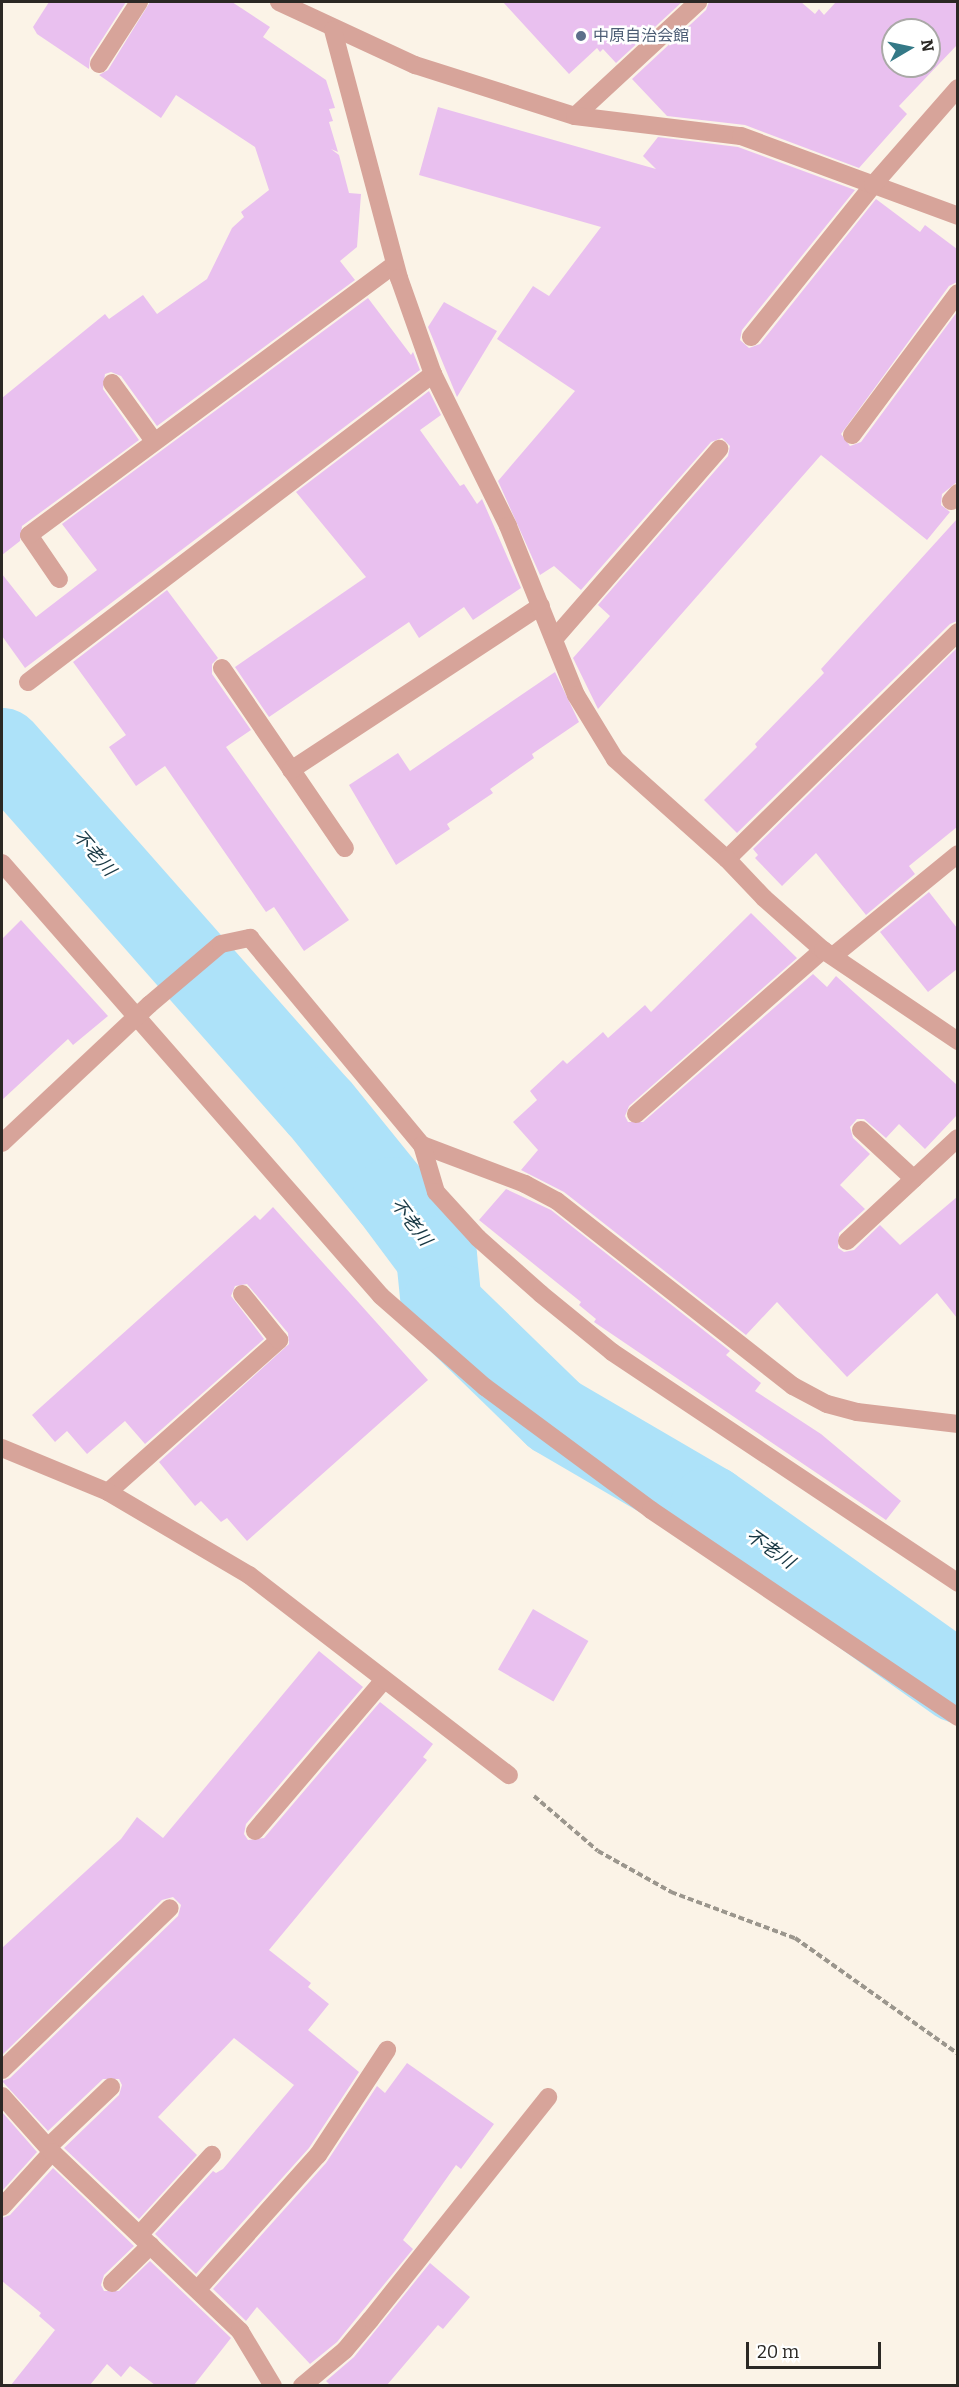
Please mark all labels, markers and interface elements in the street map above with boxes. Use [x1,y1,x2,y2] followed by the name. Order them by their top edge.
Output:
[881,18,941,78] north arrow
[593,26,689,46] place label: 中原自治会館
[574,29,588,43] marker: 中原自治会館
[917,38,938,53] text: N
[68,826,120,880] water label: 不老川
[386,1194,436,1250] water label: 不老川
[742,1525,798,1573] water label: 不老川
[749,2330,884,2368] scale bar
[757,2341,799,2363] text: 20 m

